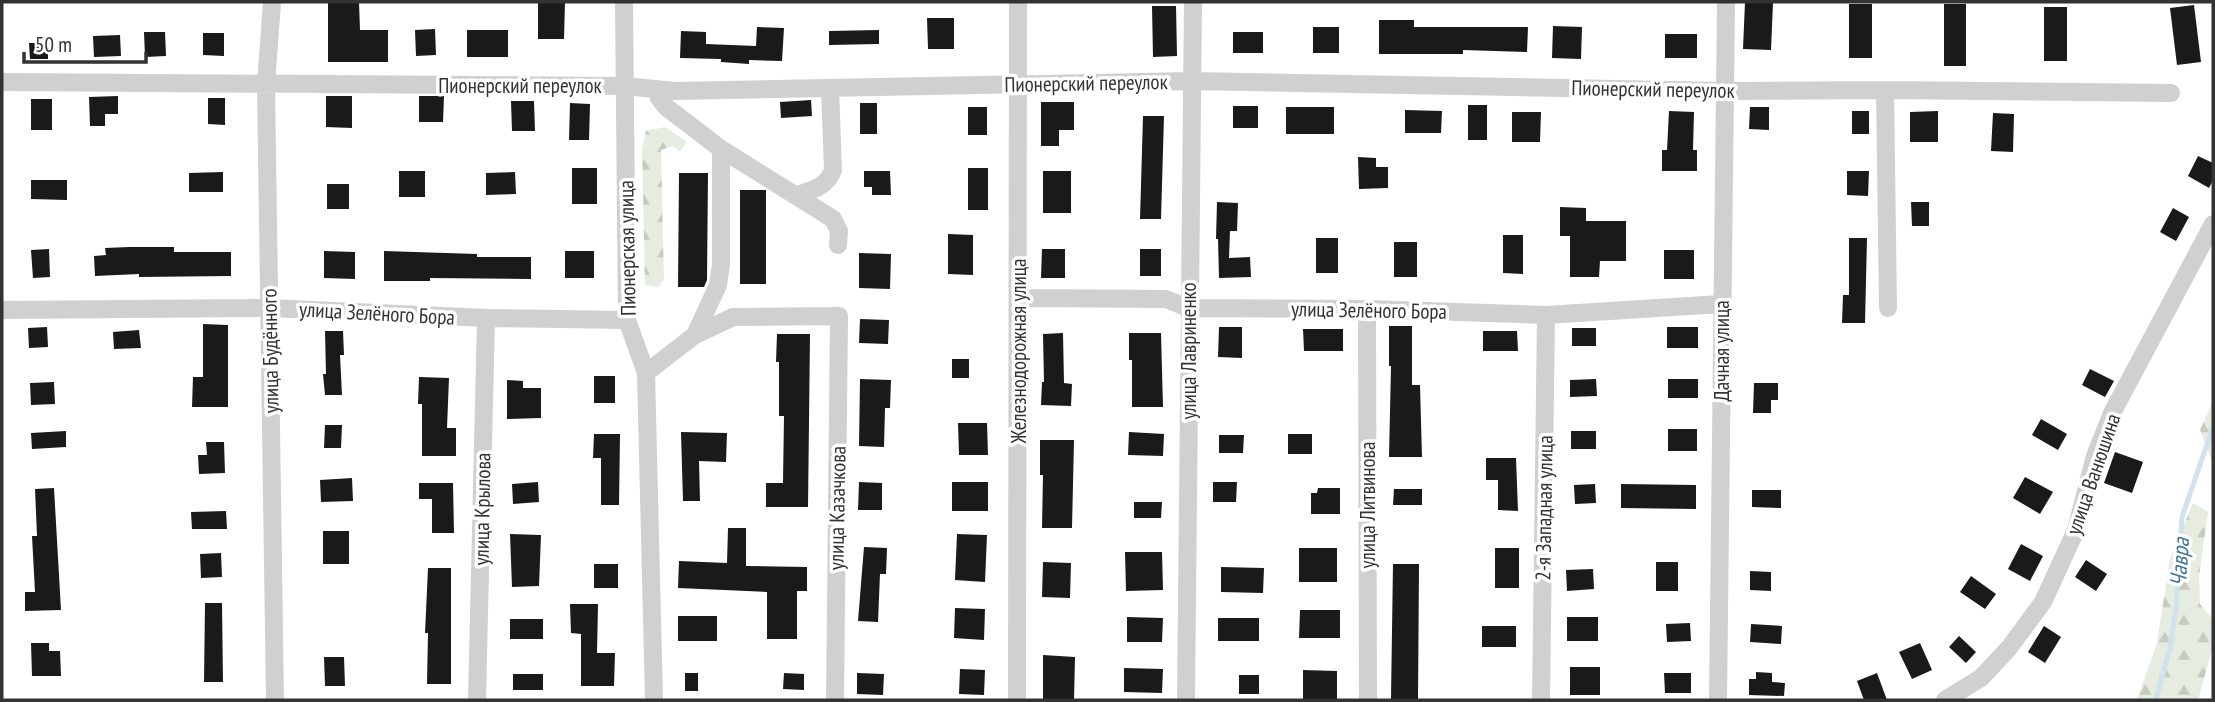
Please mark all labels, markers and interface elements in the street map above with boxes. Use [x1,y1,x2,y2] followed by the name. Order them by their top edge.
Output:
[24,21,147,65] scale bar
[35,31,72,58] text: 50 m
[1004,68,1168,98] street label: Пионерский переулок
[438,72,602,99] street label: Пионерский переулок
[1571,74,1735,104] street label: Пионерский переулок
[612,180,642,316] street label: Пионерская улица
[1005,258,1032,445] street label: Железнодорожная улица
[1175,282,1202,420] street label: улица Лавриненко
[255,288,285,414] street label: улица Будённого
[298,295,456,331] street label: улица Зелёного Бора
[1291,295,1447,325] street label: улица Зелёного Бора
[1708,300,1735,402] street label: Дачная улица
[2060,410,2126,538] street label: улица Ванюшина
[1529,435,1559,581] street label: 2-я Западная улица
[1354,442,1381,568] street label: улица Литвинова
[822,446,852,570] street label: улица Казачкова
[468,452,496,566] street label: улица Крылова
[2163,535,2195,587] water label: Чавра

